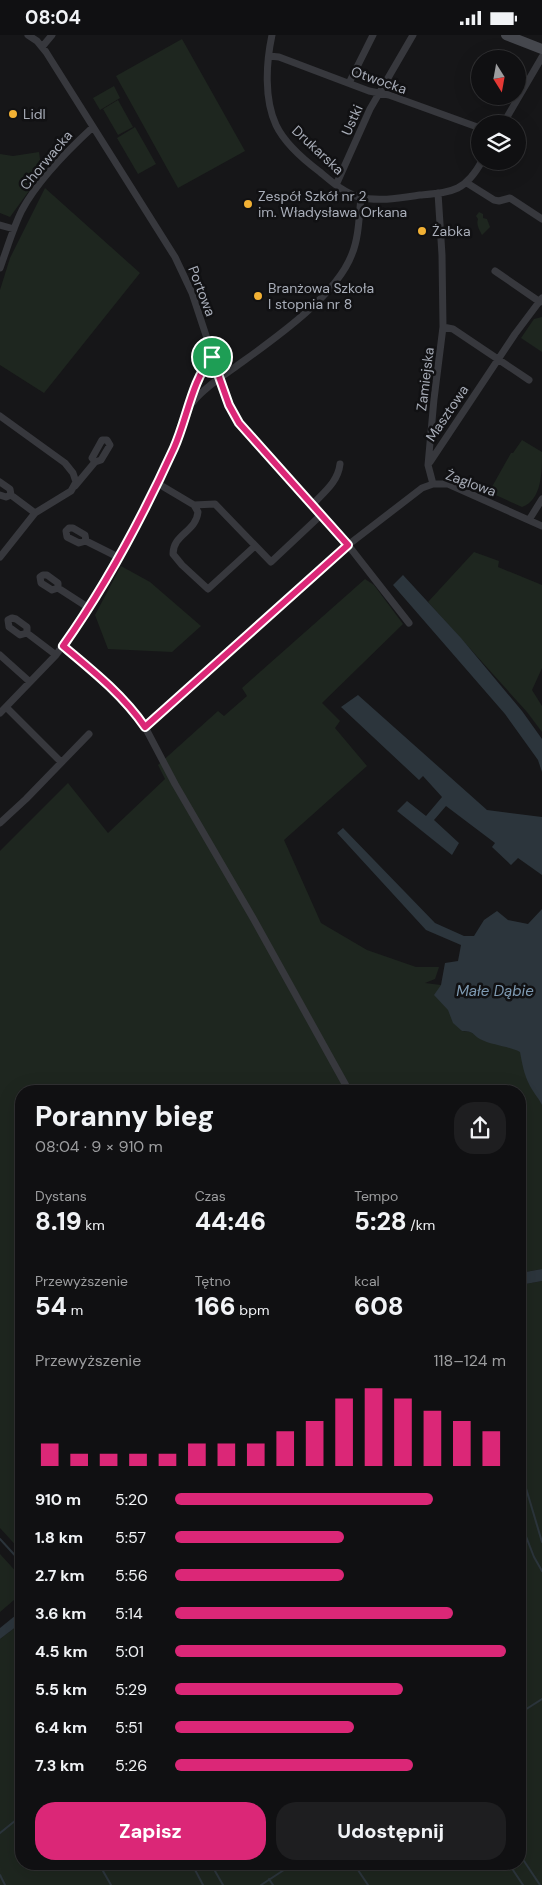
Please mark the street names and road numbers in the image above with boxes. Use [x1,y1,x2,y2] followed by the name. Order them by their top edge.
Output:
[349,62,409,98] street label: Otwocka
[337,102,367,138] street label: Ustki
[288,121,348,179] street label: Drukarska
[16,127,76,193] street label: Chorwacka
[184,263,220,319] street label: Portowa
[412,346,438,412] street label: Zamiejska
[422,381,472,445] street label: Masztowa
[443,466,499,500] street label: Żaglowa

